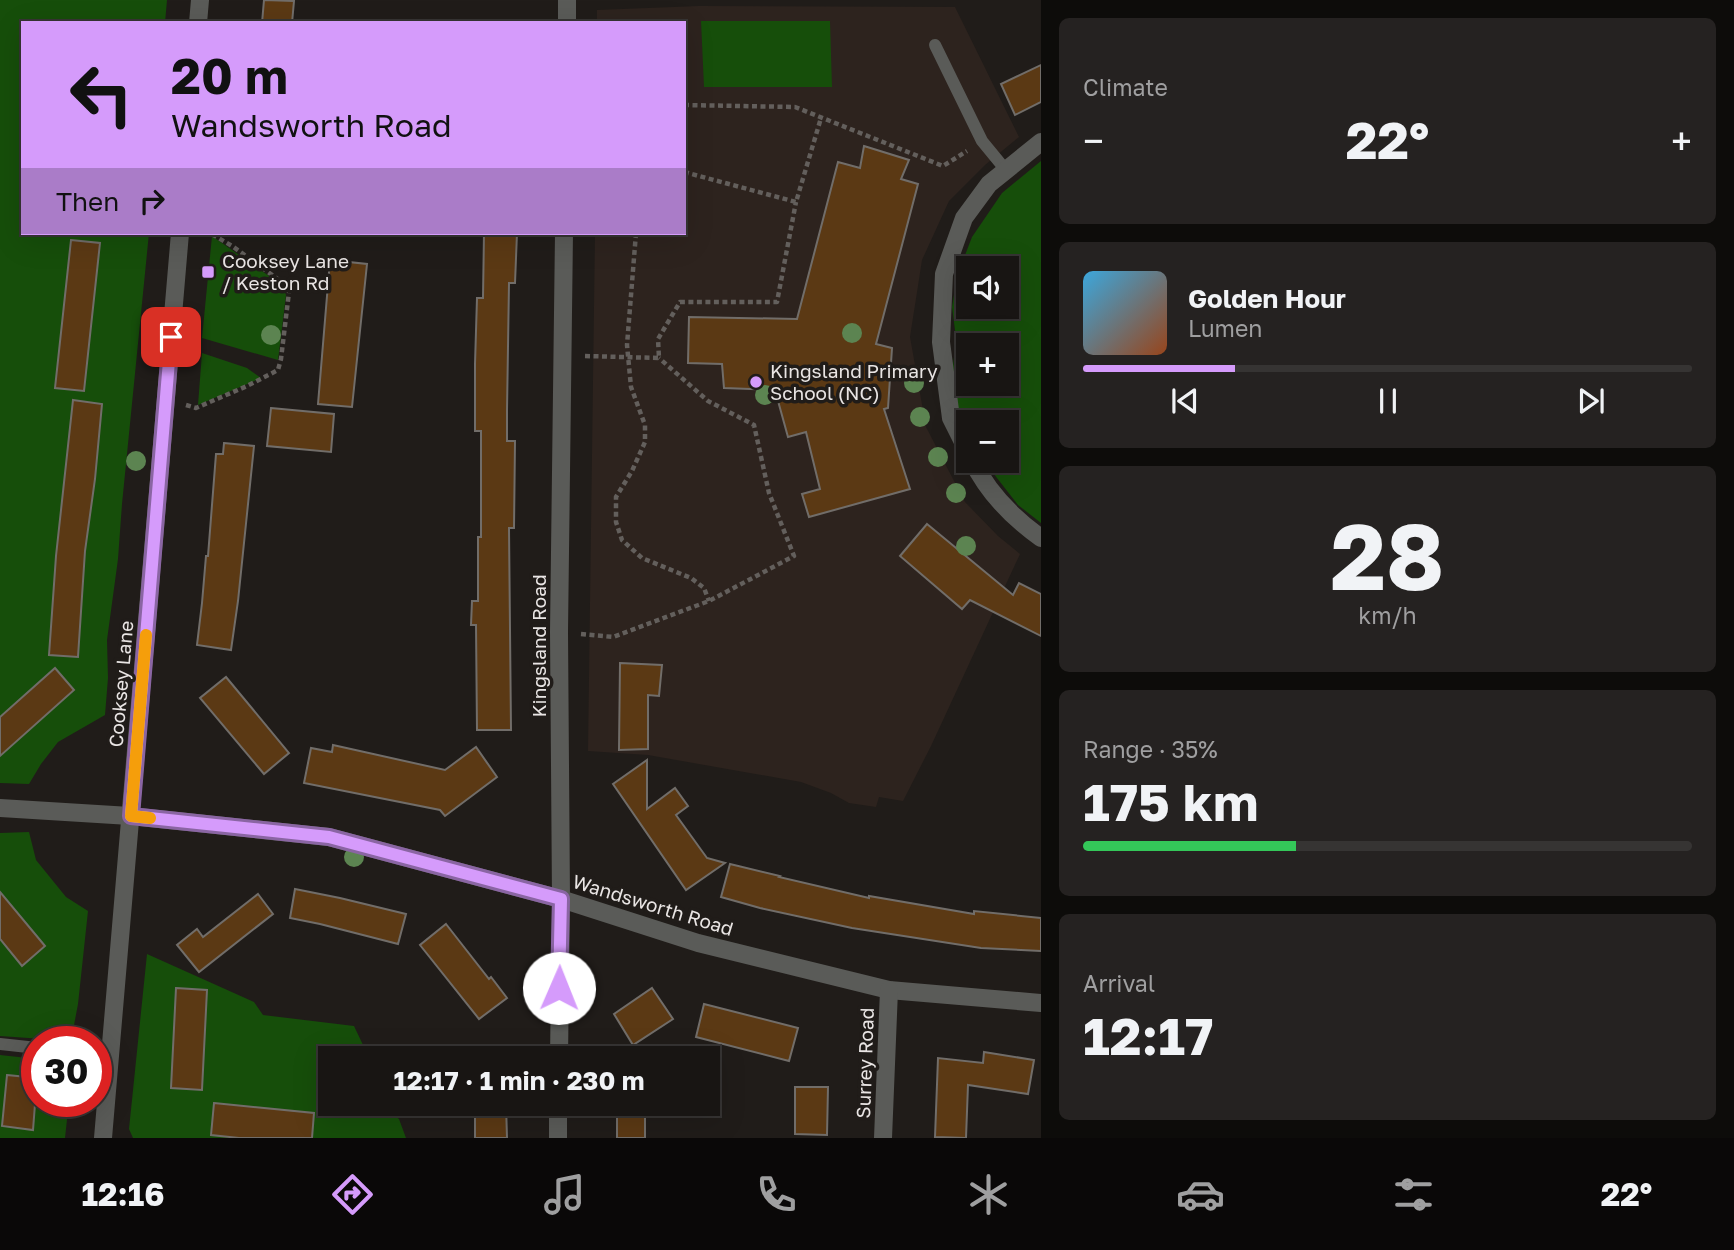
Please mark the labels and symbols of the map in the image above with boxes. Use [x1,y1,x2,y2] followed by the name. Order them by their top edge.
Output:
[222,249,349,294] place label: Cooksey Lane / Keston Rd
[200,264,216,280] marker: Cooksey Lane / Keston Rd
[141,307,201,367] pin
[770,359,938,404] place label: Kingsland Primary School (NC)
[748,374,764,390] marker: Kingsland Primary School (NC)
[527,574,550,718] street label: Kingsland Road
[104,620,137,748] street label: Cooksey Lane
[570,869,736,940] street label: Wandsworth Road
[522,951,596,1025] position arrow
[851,1007,878,1119] street label: Surrey Road
[21,1026,112,1117] speed limit sign: 30

